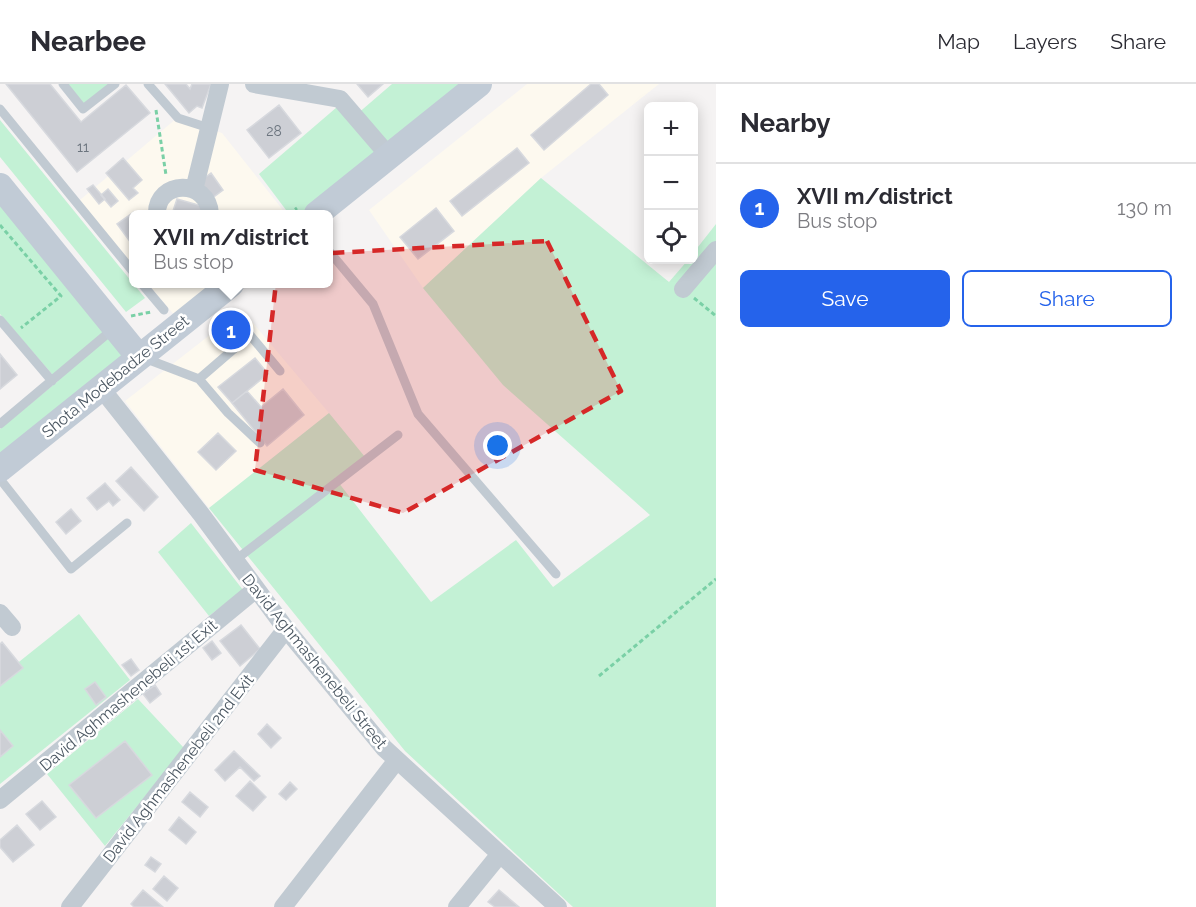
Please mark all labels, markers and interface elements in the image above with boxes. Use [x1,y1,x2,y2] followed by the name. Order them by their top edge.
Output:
[30,25,146,58] text: Nearbee
[937,29,980,54] text: Map
[1013,29,1077,54] text: Layers
[1110,29,1166,54] text: Share
[644,102,698,264] map controls
[644,102,698,156] button: +
[740,108,830,138] text: Nearby
[266,123,282,139] house number: 28
[77,139,89,155] house number: 11
[644,156,698,210] button: −
[797,183,953,209] text: XVII m/district
[755,196,764,220] text: 1
[1117,196,1172,220] text: 130 m
[797,209,877,233] text: Bus stop
[129,210,333,288] popup
[644,210,698,264] button: locate
[153,224,309,250] text: XVII m/district
[153,250,234,274] text: Bus stop
[740,270,950,327] button: Save
[962,270,1172,327] button: Share
[212,308,250,352] pin: 1
[38,311,193,441] street label: Shota Modebadze Street
[483,431,512,460] your location
[238,570,391,753] street label: David Aghmashenebeli Street
[36,615,221,775] street label: David Aghmashenebeli 1st Exit
[99,670,258,866] street label: David Aghmashenebeli 2nd Exit

